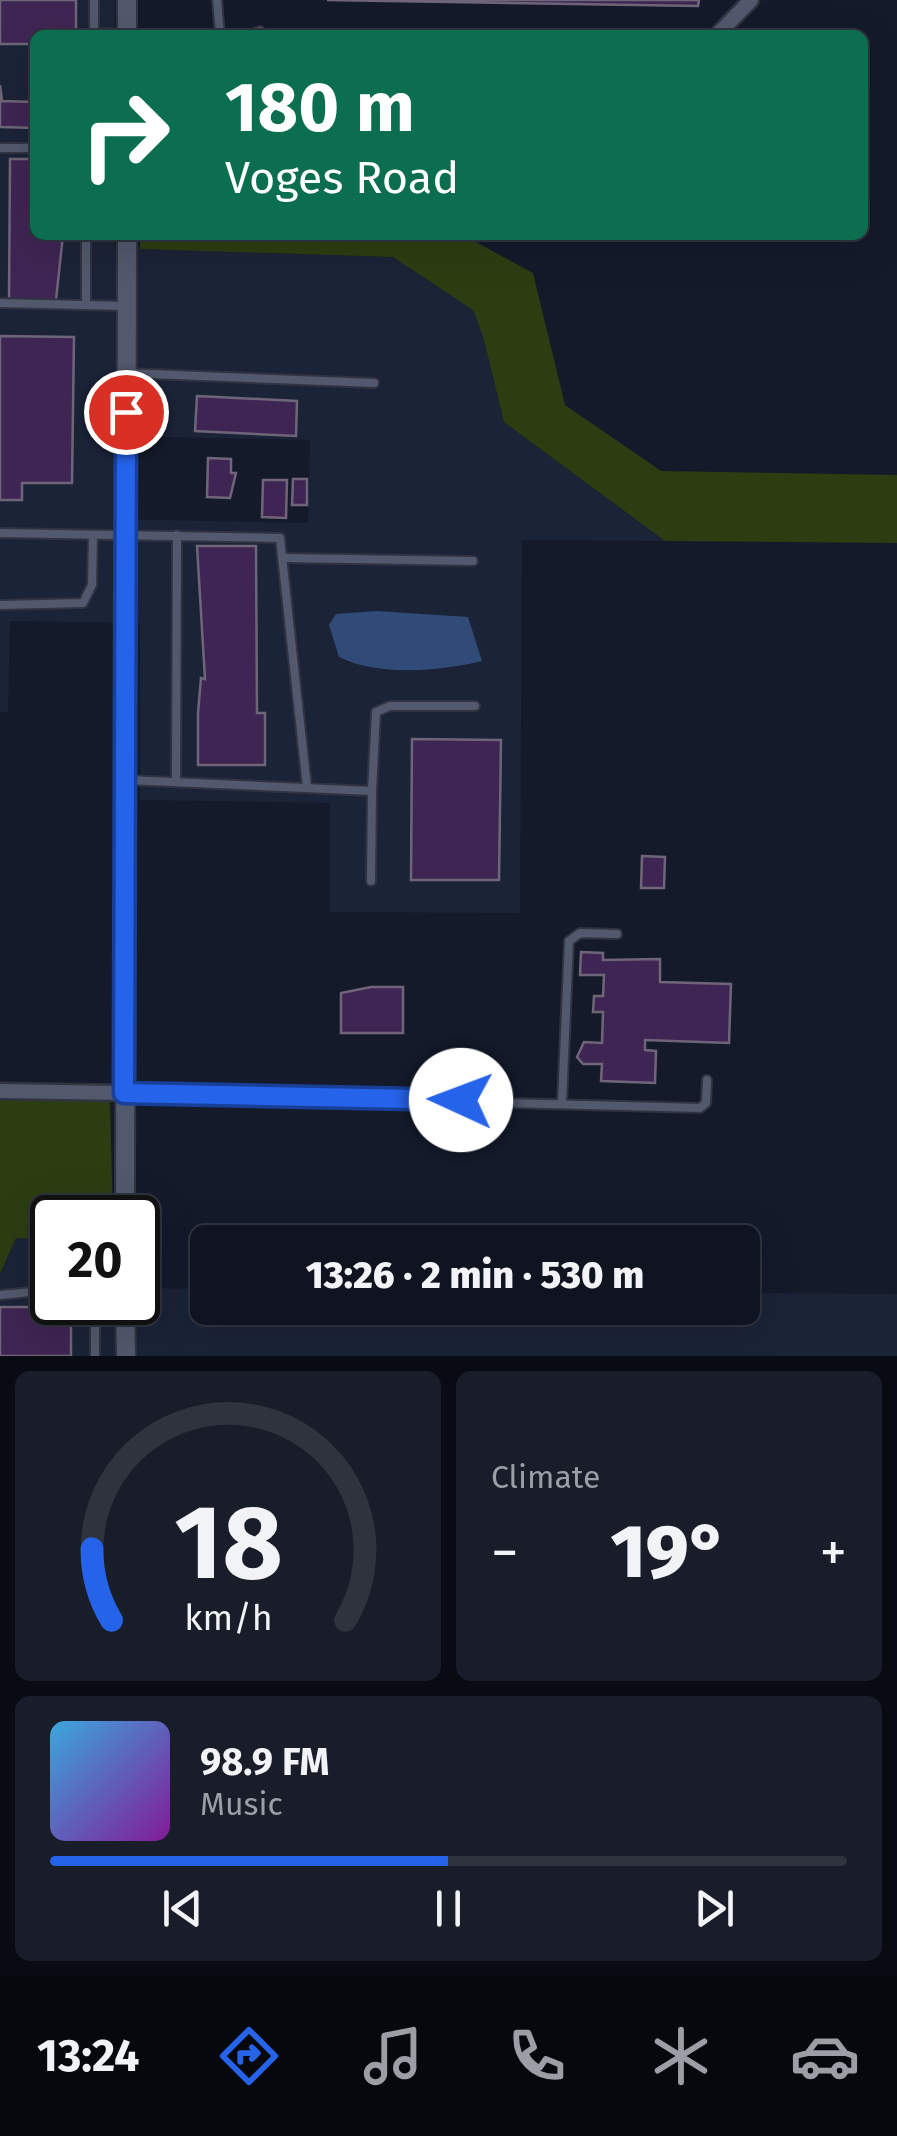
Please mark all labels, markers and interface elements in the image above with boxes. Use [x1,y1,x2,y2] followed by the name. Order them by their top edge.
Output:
[225,66,415,150] text: 180 m
[60,70,190,200] icon: right
[225,151,459,205] text: Voges Road
[84,370,169,455] pin
[99,385,154,440] icon: arrive
[409,1048,513,1152] position arrow
[30,1195,160,1325] speed limit sign: 20
[306,1252,644,1298] text: 13:26 · 2 min · 530 m
[491,1458,600,1496] text: Climate
[174,1481,282,1606] text: 18
[610,1507,728,1597] text: 19°
[491,1520,519,1586] text: −
[820,1520,847,1586] text: +
[184,1597,272,1639] text: km/h
[200,1739,329,1785] text: 98.9 FM
[200,1785,283,1823] text: Music
[155,1881,210,1936] icon: previous
[421,1881,476,1936] icon: pause
[687,1881,742,1936] icon: next
[214,2021,284,2091] icon: directions
[358,2021,428,2091] icon: music
[502,2021,572,2091] icon: phone
[646,2021,716,2091] icon: climate
[790,2021,860,2091] icon: car
[37,2029,140,2083] text: 13:24

